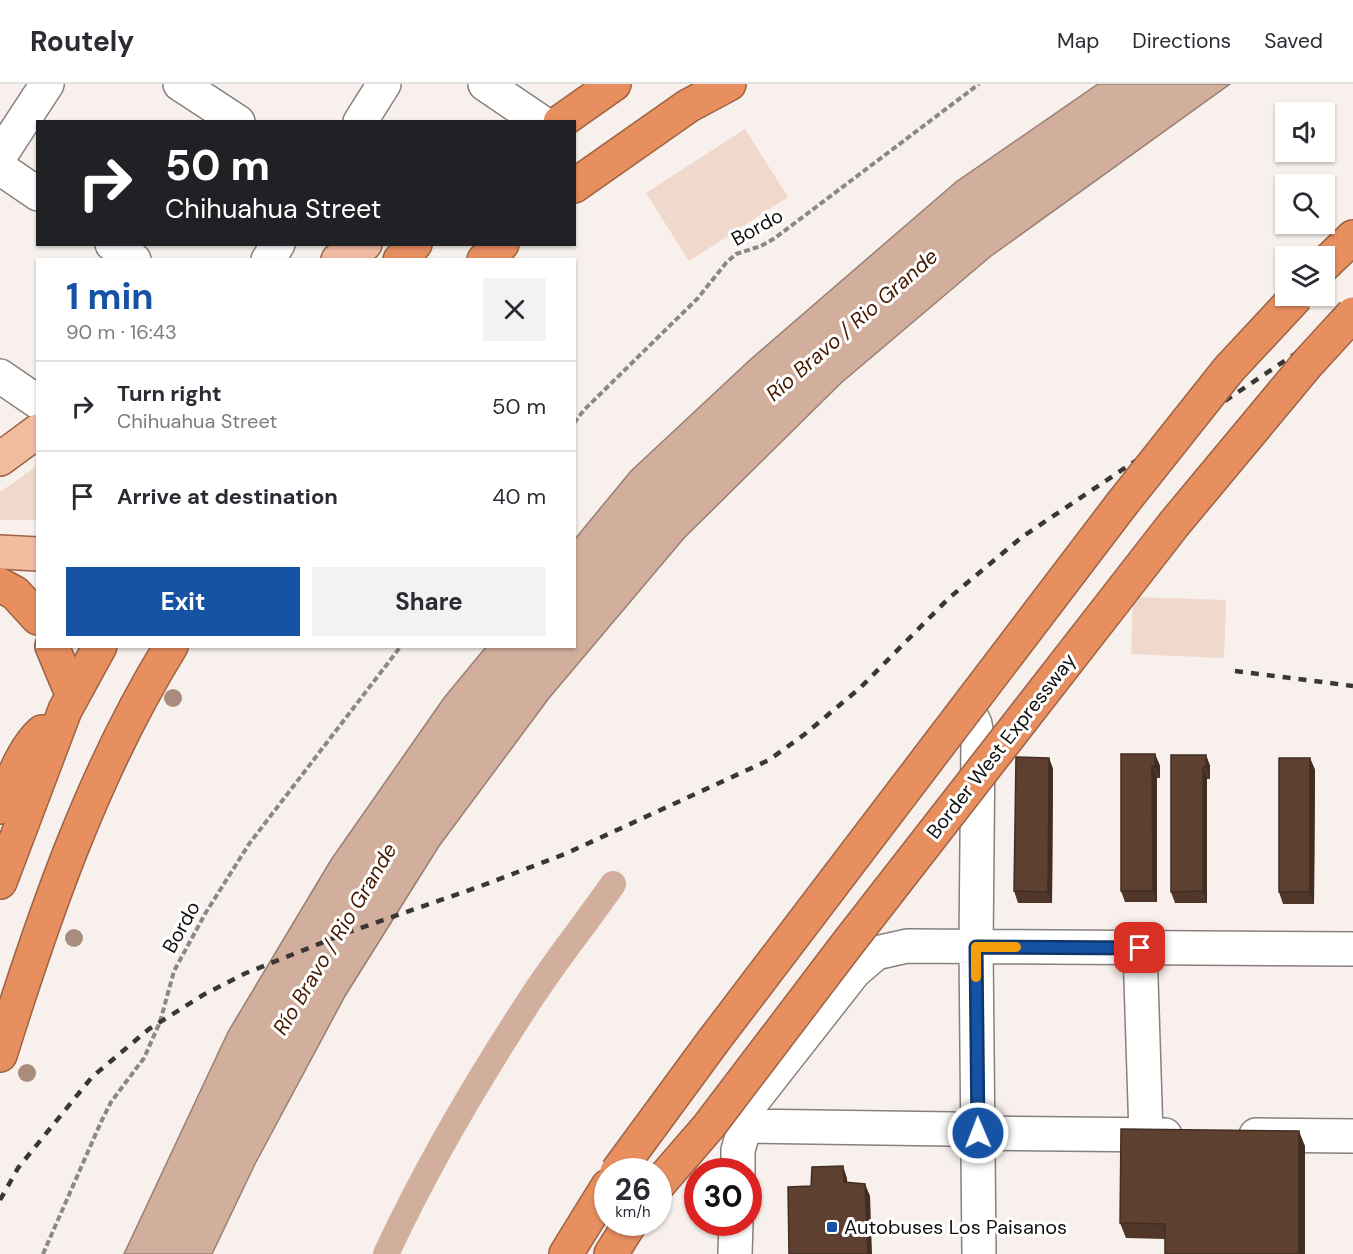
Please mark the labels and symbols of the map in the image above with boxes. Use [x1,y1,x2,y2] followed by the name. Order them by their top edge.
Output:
[726,202,788,252] street label: Bordo
[760,242,944,407] water label: Río Bravo / Rio Grande
[920,648,1082,844] street label: Border West Expressway
[267,838,403,1040] water label: Río Bravo / Rio Grande
[156,896,206,958] street label: Bordo
[1114,922,1165,973] pin
[946,1101,1010,1165] position arrow
[684,1158,762,1236] speed limit sign: 30
[844,1214,1067,1240] place label: Autobuses Los Paisanos
[825,1220,839,1234] marker: Autobuses Los Paisanos

